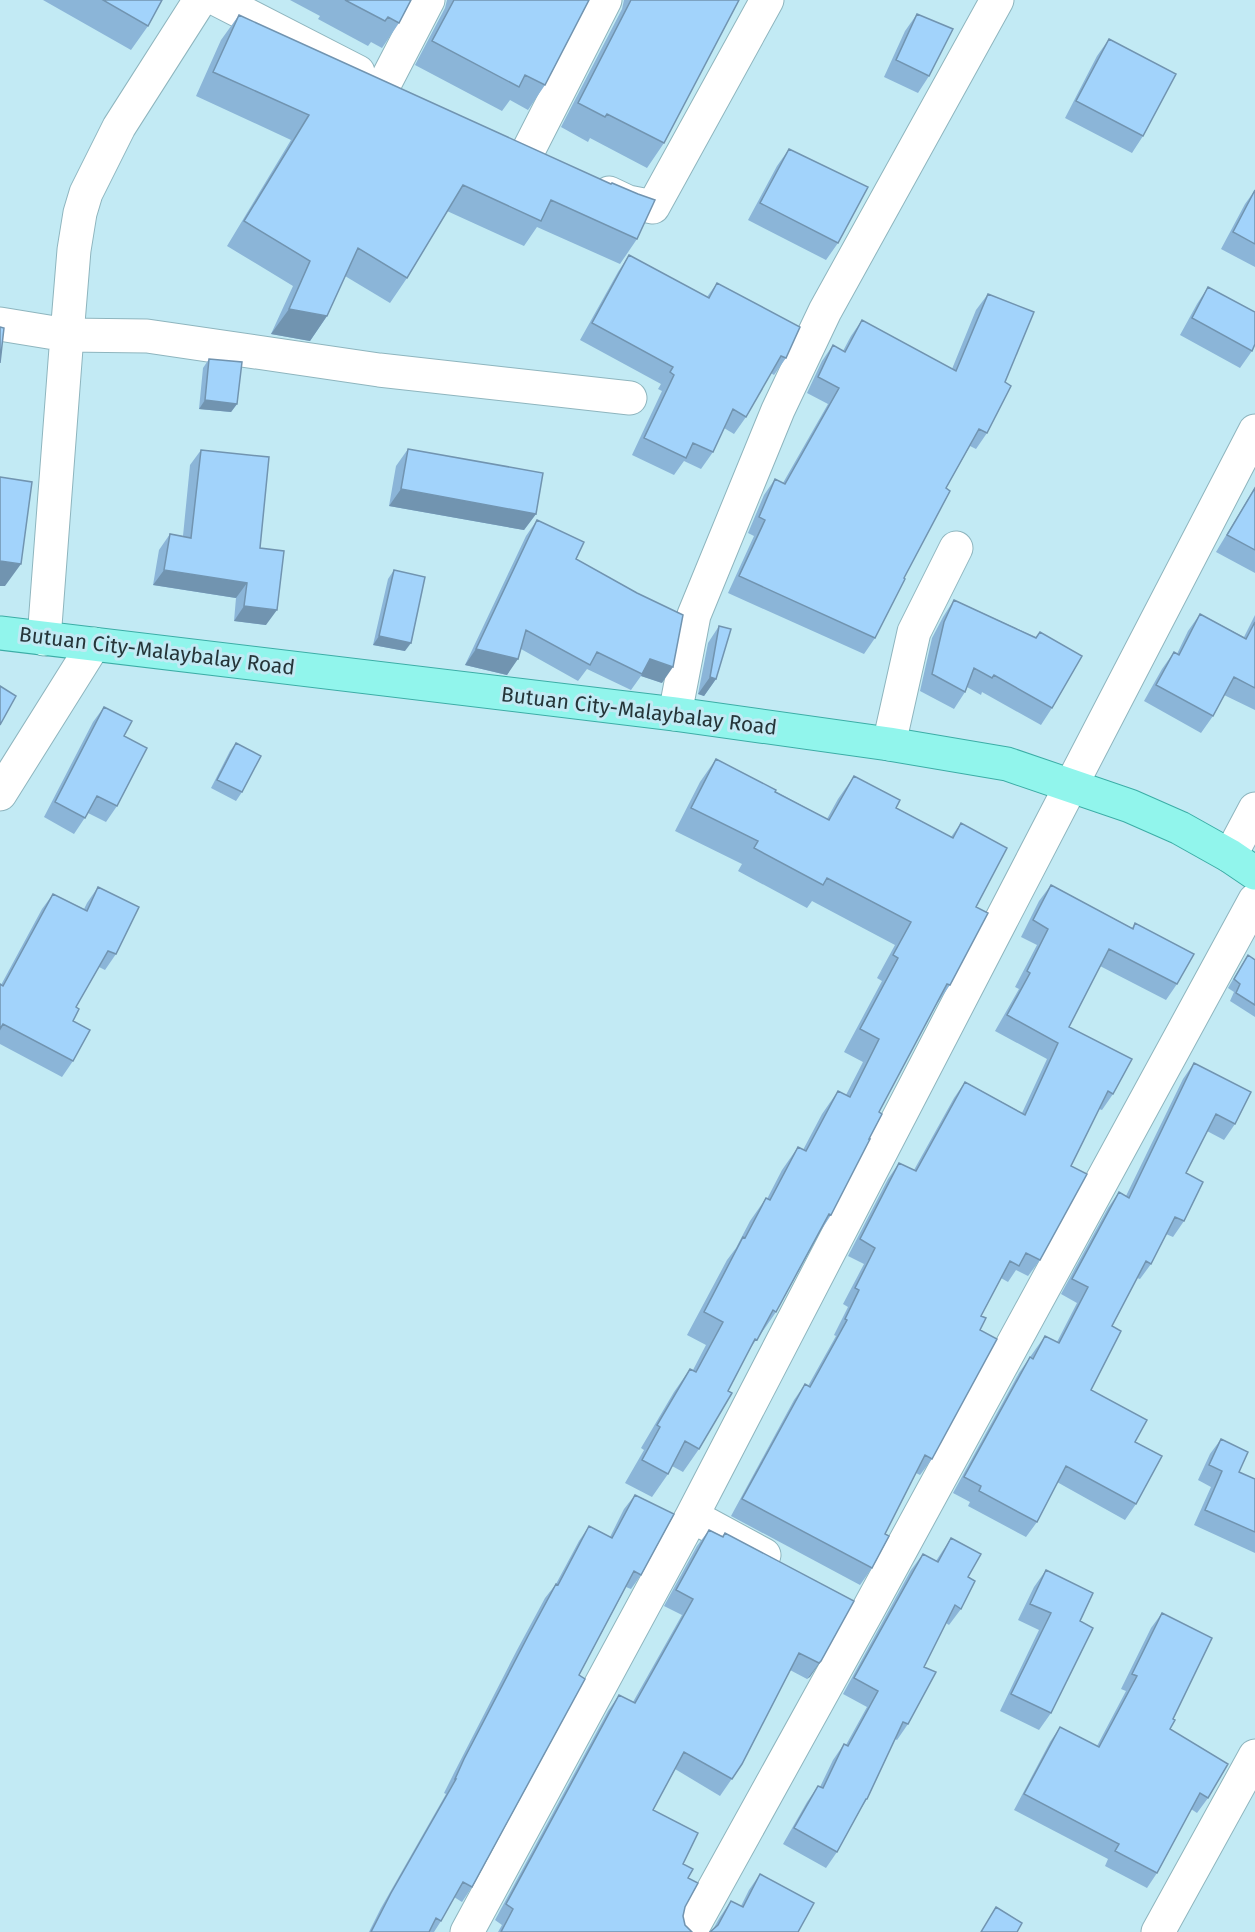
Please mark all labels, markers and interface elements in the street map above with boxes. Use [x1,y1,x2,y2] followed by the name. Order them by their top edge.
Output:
[18,621,296,681] street label: Butuan City-Malaybalay Road
[500,681,778,741] street label: Butuan City-Malaybalay Road

